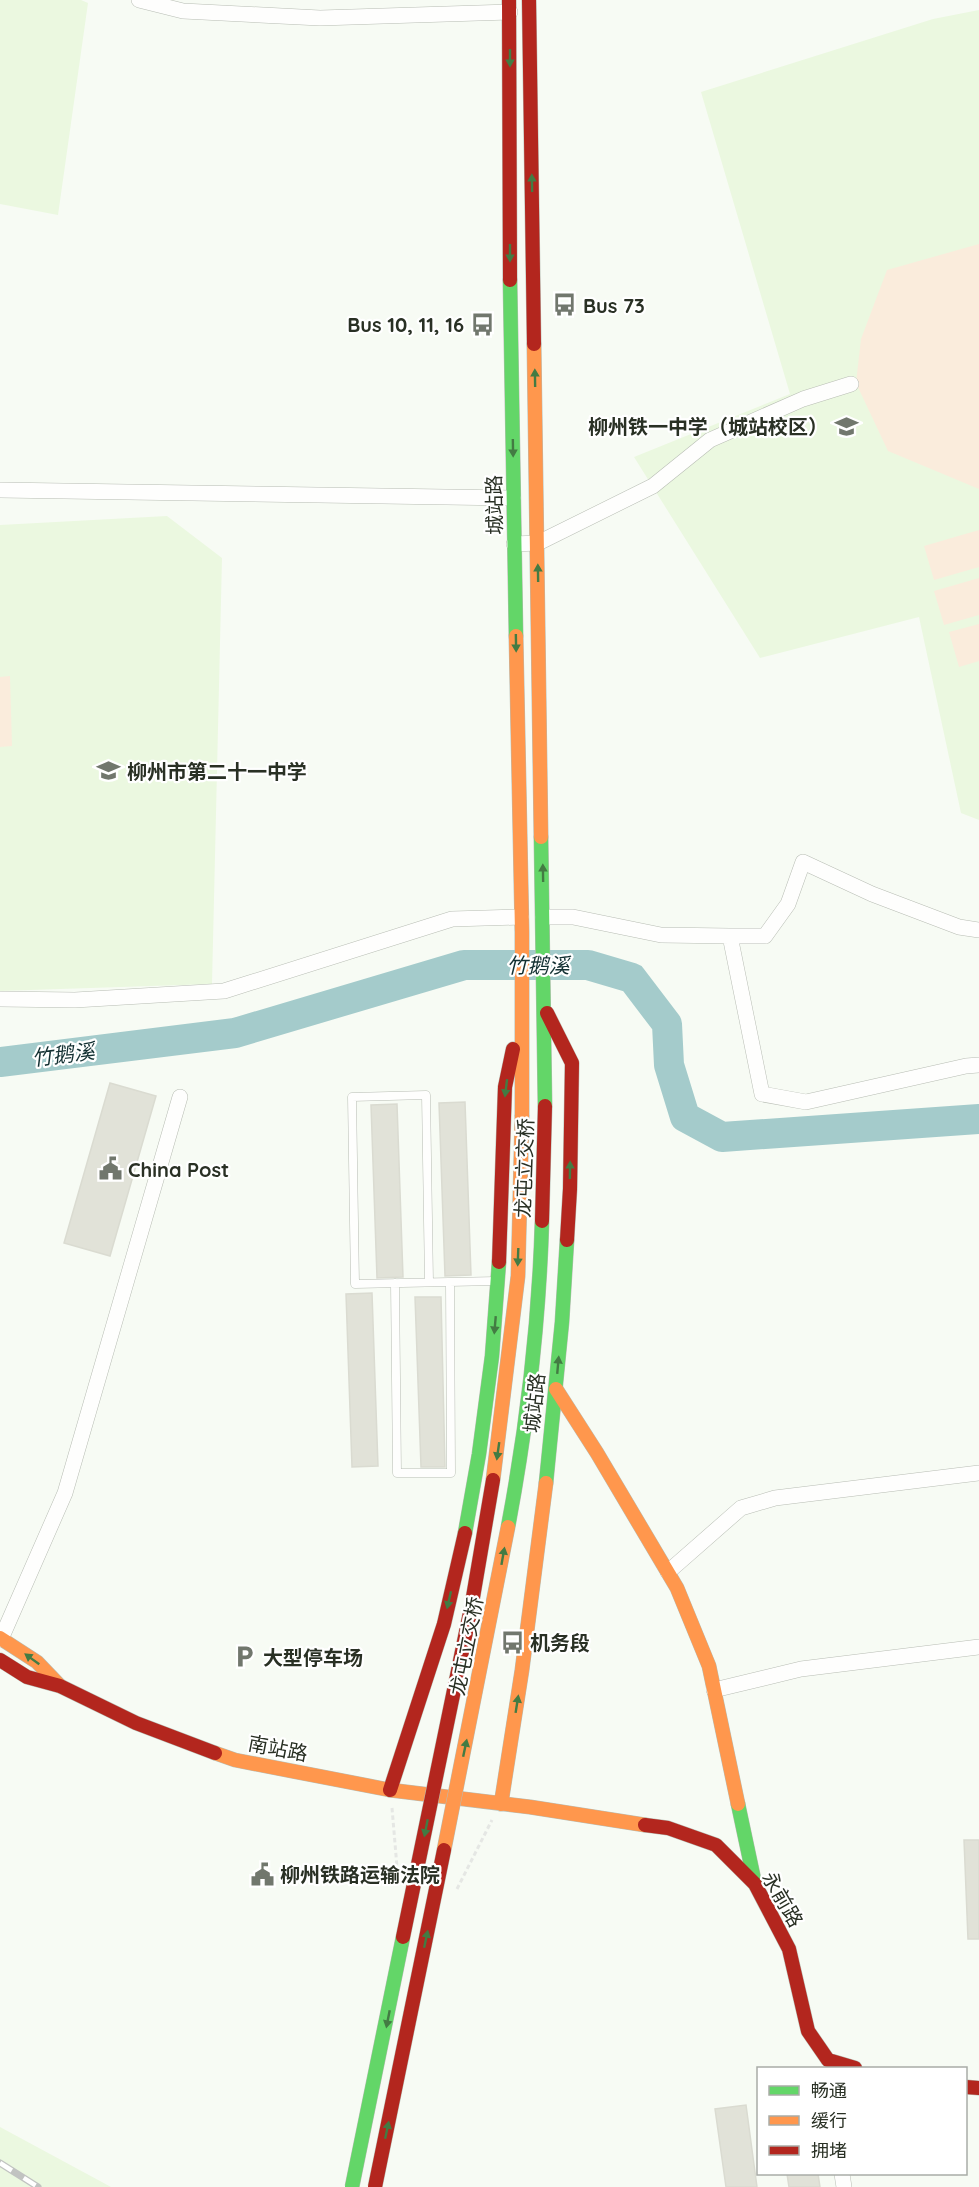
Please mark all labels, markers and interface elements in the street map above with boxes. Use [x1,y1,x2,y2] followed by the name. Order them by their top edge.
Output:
[505,49,515,68] one-way arrow
[527,173,537,192] one-way arrow
[505,244,515,263] one-way arrow
[552,292,578,318] bus stop icon: Bus 73
[583,293,645,318] place label: Bus 73
[469,311,495,337] bus stop icon: Bus 10, 11, 16
[347,312,464,337] place label: Bus 10, 11, 16
[530,368,540,387] one-way arrow
[833,413,859,439] school or university icon: 柳州铁一中学（城站校区）
[588,414,828,439] place label: 柳州铁一中学（城站校区）
[508,439,517,458] one-way arrow
[481,475,507,535] street label: 城站路
[533,563,543,582] one-way arrow
[511,634,521,653] one-way arrow
[96,758,122,784] school or university icon: 柳州市第二十一中学
[127,759,307,784] place label: 柳州市第二十一中学
[538,863,547,882] one-way arrow
[507,952,571,978] water label: 竹鹅溪
[30,1037,98,1071] water label: 竹鹅溪
[501,1079,510,1098] one-way arrow
[510,1118,538,1218] street label: 龙屯立交桥
[97,1156,123,1182] public building icon: China Post
[128,1157,229,1182] place label: China Post
[565,1161,575,1180] one-way arrow
[513,1248,523,1267] one-way arrow
[490,1315,500,1334] one-way arrow
[553,1355,563,1374] one-way arrow
[518,1372,550,1434] street label: 城站路
[494,1442,503,1461] one-way arrow
[499,1547,508,1566] one-way arrow
[444,1590,454,1609] one-way arrow
[444,1595,488,1697] street label: 龙屯立交桥
[499,1629,525,1655] bus stop icon: 机务段
[530,1630,590,1655] place label: 机务段
[232,1644,258,1670] parking icon: 大型停车场
[263,1645,363,1670] place label: 大型停车场
[25,1654,40,1666] one-way arrow
[512,1695,521,1714] one-way arrow
[246,1730,310,1766] street label: 南站路
[461,1738,470,1757] one-way arrow
[421,1819,430,1838] one-way arrow
[249,1861,275,1887] public building icon: 柳州铁路运输法院
[280,1862,440,1887] place label: 柳州铁路运输法院
[757,1867,809,1931] street label: 永前路
[422,1929,431,1948] one-way arrow
[383,2010,392,2029] one-way arrow
[757,2067,967,2175] legend
[811,2079,847,2102] text: 畅通
[811,2109,847,2132] text: 缓行
[383,2120,392,2139] one-way arrow
[811,2139,847,2162] text: 拥堵

